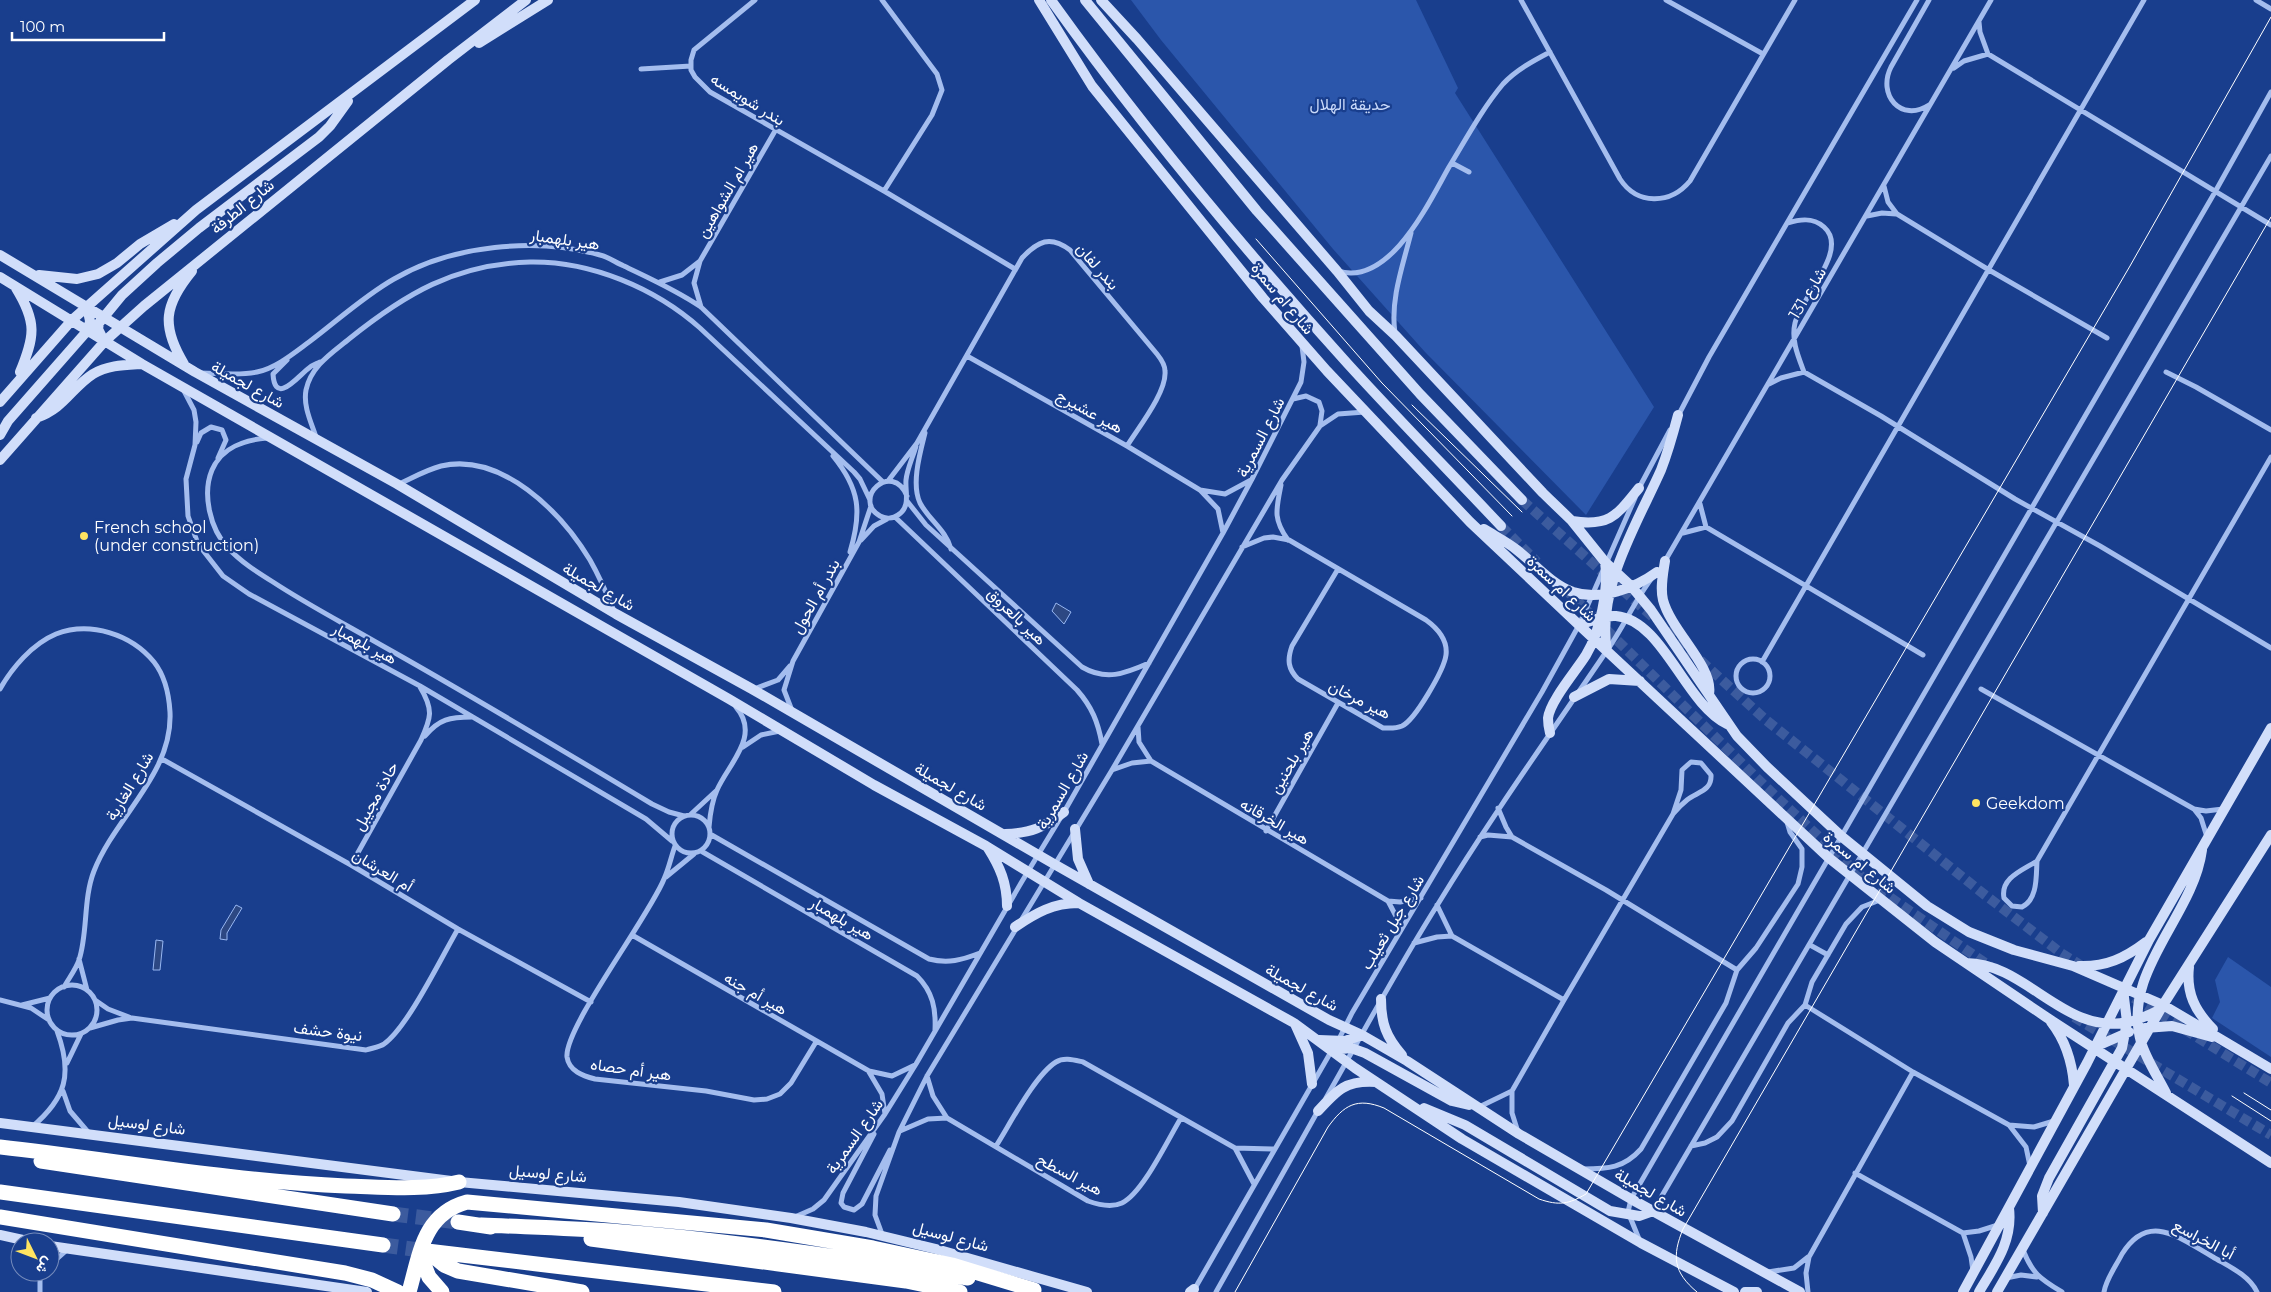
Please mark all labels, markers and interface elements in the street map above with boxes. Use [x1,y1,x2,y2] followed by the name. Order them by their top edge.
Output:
[12,10,165,42] scale bar
[20,17,65,36] text: 100 m
[707,69,788,131] street label: بندر شويمسه
[1310,95,1391,115] park label: حديقة الهلال
[692,139,763,242] street label: هير ام الشواهين
[207,175,279,239] street label: شارع الطرفة
[528,225,601,255] street label: هير بلهمبار
[1071,239,1123,294] street label: بندر لفان
[1246,259,1318,339] street label: شارع ام سمرة
[1785,264,1832,324] street label: شارع 131
[207,357,287,414] street label: شارع لجميلة
[1052,385,1126,439] street label: هير عشيرج
[1232,394,1290,481] street label: شارع السمرية
[94,518,259,555] place label: French school (under construction)
[78,530,90,542] marker: French school (under construction)
[1522,551,1600,627] street label: شارع ام سمرة
[787,556,845,637] street label: بندر أم الحول
[558,558,638,616] street label: شارع لجميلة
[983,584,1050,650] street label: هير بالعروق
[328,618,400,669] street label: هير بلهمبار
[1325,676,1394,724] street label: هير مرخان
[1265,725,1318,798] street label: هير بلحنين
[102,748,159,825] street label: شارع الغارية
[1032,748,1094,834] street label: شارع السمرية
[349,758,403,834] street label: حادة مجيبل
[910,758,990,816] street label: شارع لجميلة
[1236,794,1313,850] street label: هير الخرقانه
[1986,794,2065,813] place label: Geekdom
[1970,797,1982,809] marker: Geekdom
[1818,827,1900,899] street label: شارع ام سمرة
[348,845,417,897] street label: أم العرشان
[1357,871,1430,974] street label: شارع جبل ثعيلب
[805,892,877,945] street label: هير بلهمبار
[1261,960,1341,1017] street label: شارع لجميلة
[720,968,791,1020] street label: هير أم جنه
[292,1018,363,1046] street label: نيوة حشف
[589,1054,673,1086] street label: هير أم حصاه
[822,1095,889,1178] street label: شارع السمرية
[107,1110,187,1141] street label: شارع لوسيل
[1033,1149,1106,1201] street label: هير السطح
[508,1161,588,1188] street label: شارع لوسيل
[1610,1164,1690,1222] street label: شارع لجميلة
[2169,1215,2238,1265] street label: أبا الخراسع
[910,1217,991,1258] street label: شارع لوسيل
[10,1232,60,1282] north arrow
[32,1253,57,1278] text: ش

